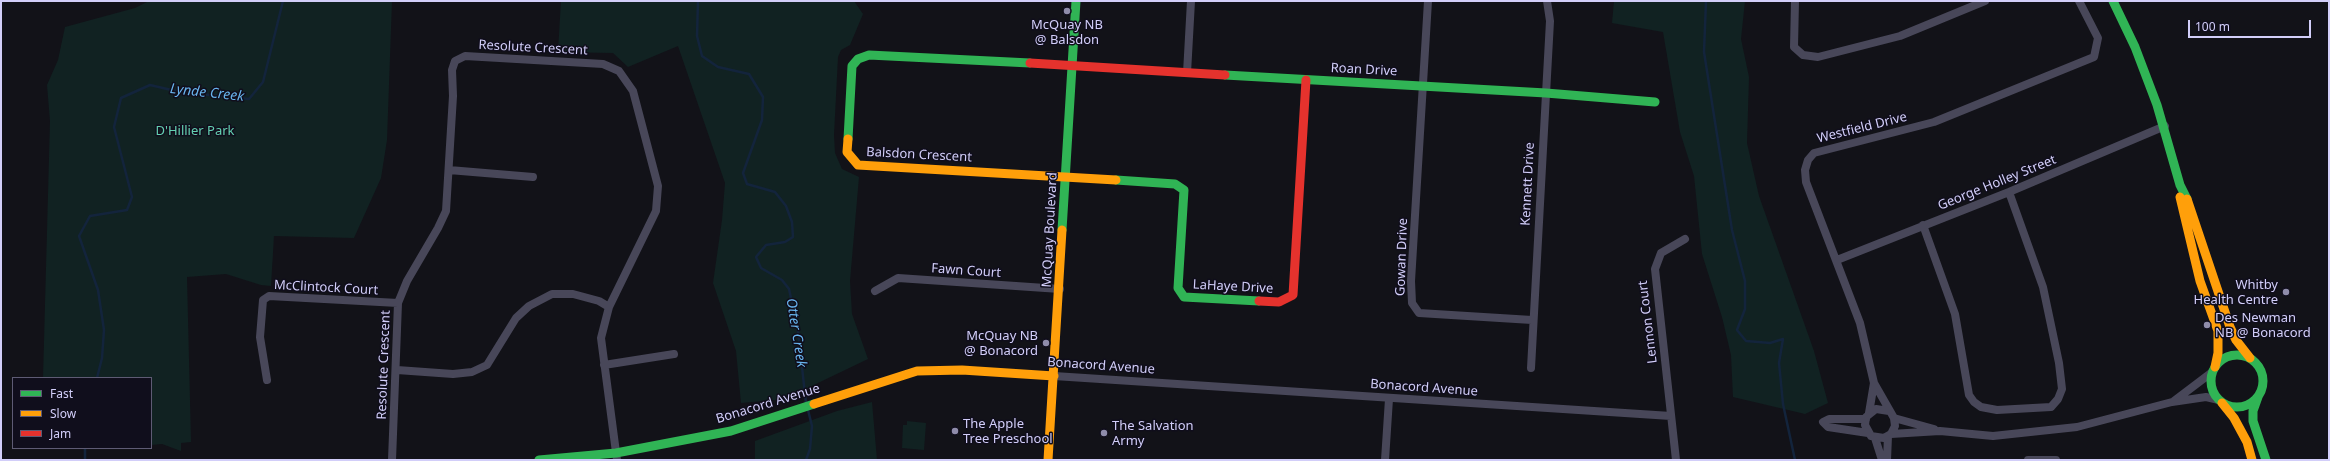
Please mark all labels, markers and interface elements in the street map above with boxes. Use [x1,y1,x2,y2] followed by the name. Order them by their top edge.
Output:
[1062,6,1072,16] marker: McQuay NB @ Balsdon
[2190,12,2313,38] scale bar
[1031,17,1103,48] place label: McQuay NB @ Balsdon
[2195,18,2230,35] text: 100 m
[478,37,588,59] street label: Resolute Crescent
[1330,60,1398,80] street label: Roan Drive
[169,81,245,105] water label: Lynde Creek
[1815,109,1909,147] street label: Westfield Drive
[155,123,235,139] park label: D'Hillier Park
[1518,142,1538,226] street label: Kennett Drive
[866,144,972,166] street label: Balsdon Crescent
[1936,152,2058,214] street label: George Holley Street
[1039,172,1061,288] street label: McQuay Boulevard
[1393,218,1411,296] street label: Gowan Drive
[931,261,1001,281] street label: Fawn Court
[274,277,378,299] street label: McClintock Court
[1192,277,1274,297] street label: LaHaye Drive
[2194,277,2278,308] place label: Whitby Health Centre
[1635,280,1661,364] street label: Lennon Court
[2281,287,2291,297] marker: Whitby Health Centre
[782,297,810,369] water label: Otter Creek
[374,310,394,420] street label: Resolute Crescent
[2215,310,2311,341] place label: Des Newman NB @ Bonacord
[2202,320,2212,330] marker: Des Newman NB @ Bonacord
[964,328,1038,359] place label: McQuay NB @ Bonacord
[1041,338,1051,348] marker: McQuay NB @ Bonacord
[1047,354,1155,378] street label: Bonacord Avenue
[1370,376,1478,400] street label: Bonacord Avenue
[12,377,152,449] legend
[714,381,822,427] street label: Bonacord Avenue
[50,385,73,402] text: Fast
[50,405,76,422] text: Slow
[963,416,1053,447] place label: The Apple Tree Preschool
[1112,418,1194,449] place label: The Salvation Army
[50,425,71,442] text: Jam
[950,426,960,436] marker: The Apple Tree Preschool
[1099,428,1109,438] marker: The Salvation Army

